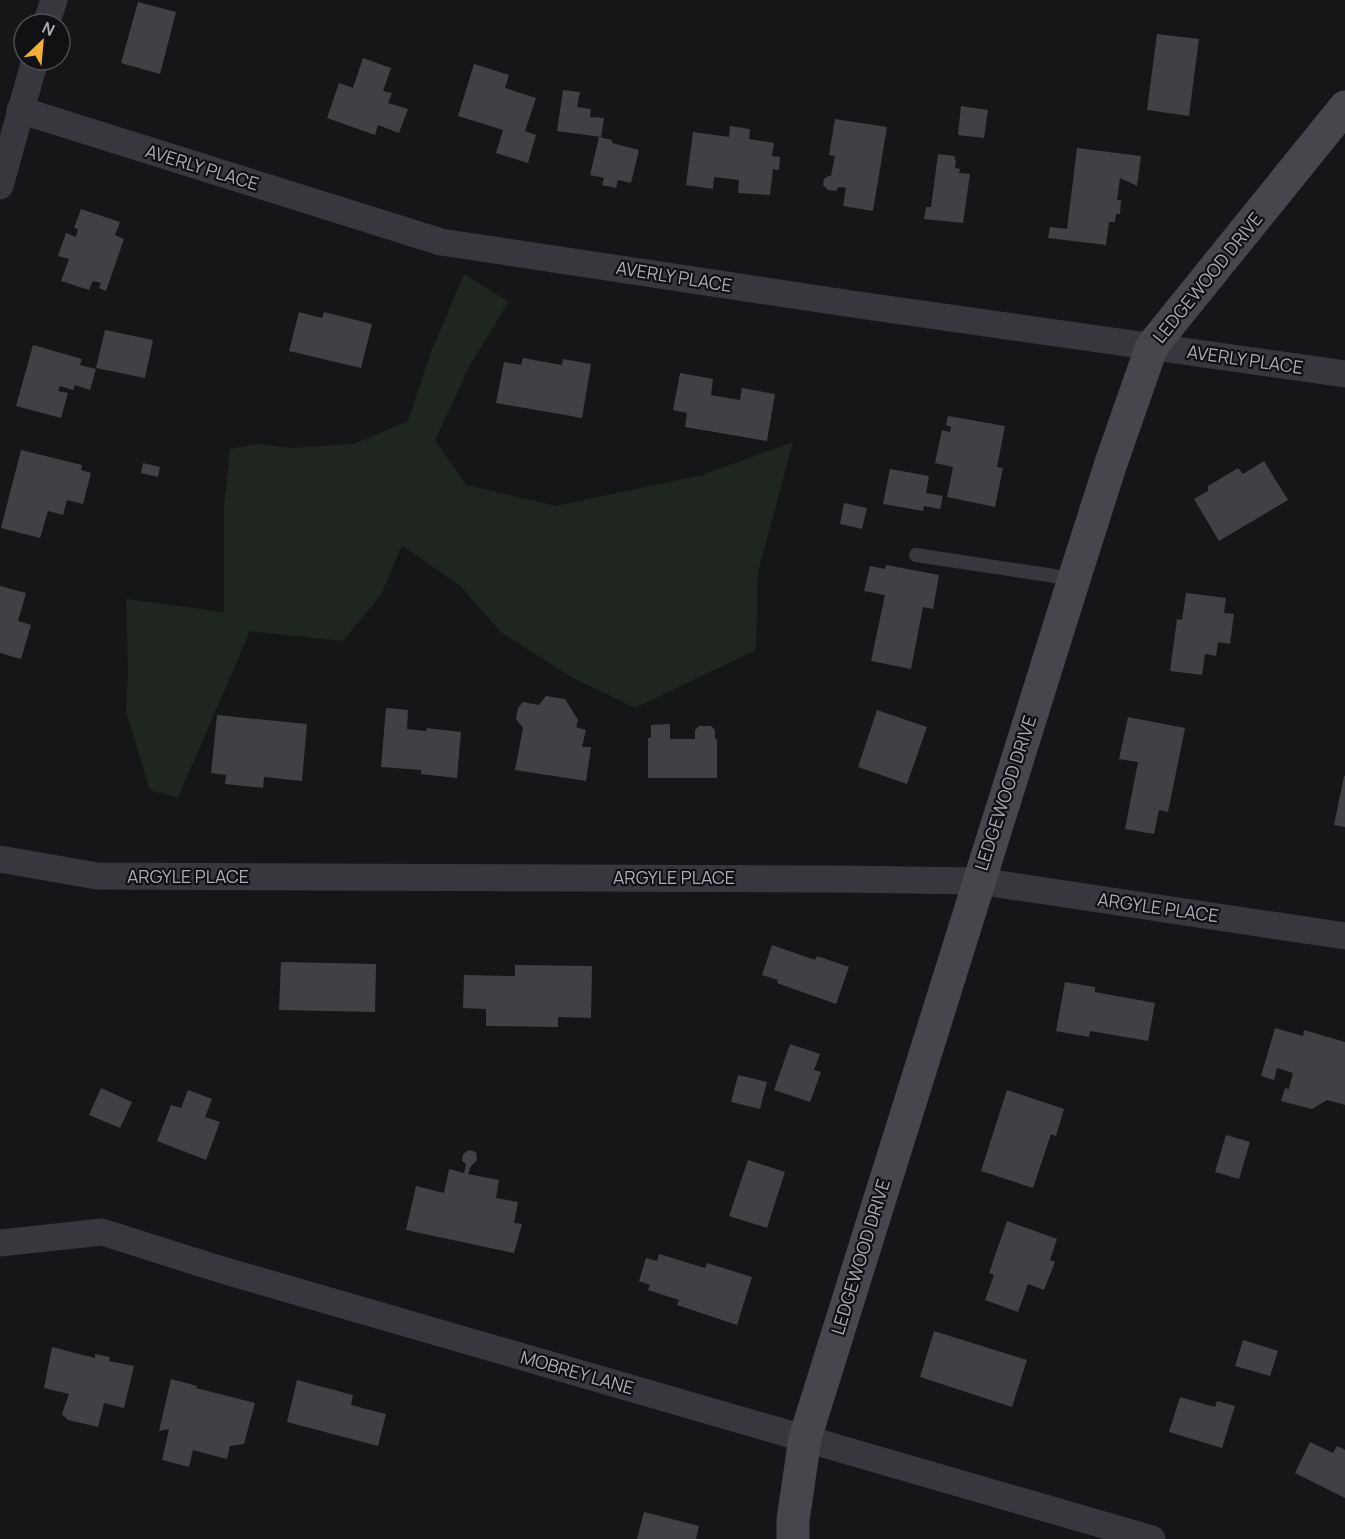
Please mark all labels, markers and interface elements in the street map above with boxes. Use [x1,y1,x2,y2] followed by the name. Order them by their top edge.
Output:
[12,12,72,72] north arrow
[39,16,59,41] text: N
[143,138,262,196] street label: AVERLY PLACE
[1147,207,1267,348] street label: LEDGEWOOD DRIVE
[614,255,734,297] street label: AVERLY PLACE
[1185,339,1305,379] street label: AVERLY PLACE
[969,712,1041,873] street label: LEDGEWOOD DRIVE
[127,864,249,888] street label: ARGYLE PLACE
[613,865,735,889] street label: ARGYLE PLACE
[1096,887,1220,927] street label: ARGYLE PLACE
[825,1176,895,1337] street label: LEDGEWOOD DRIVE
[518,1344,637,1400] street label: MOBREY LANE

